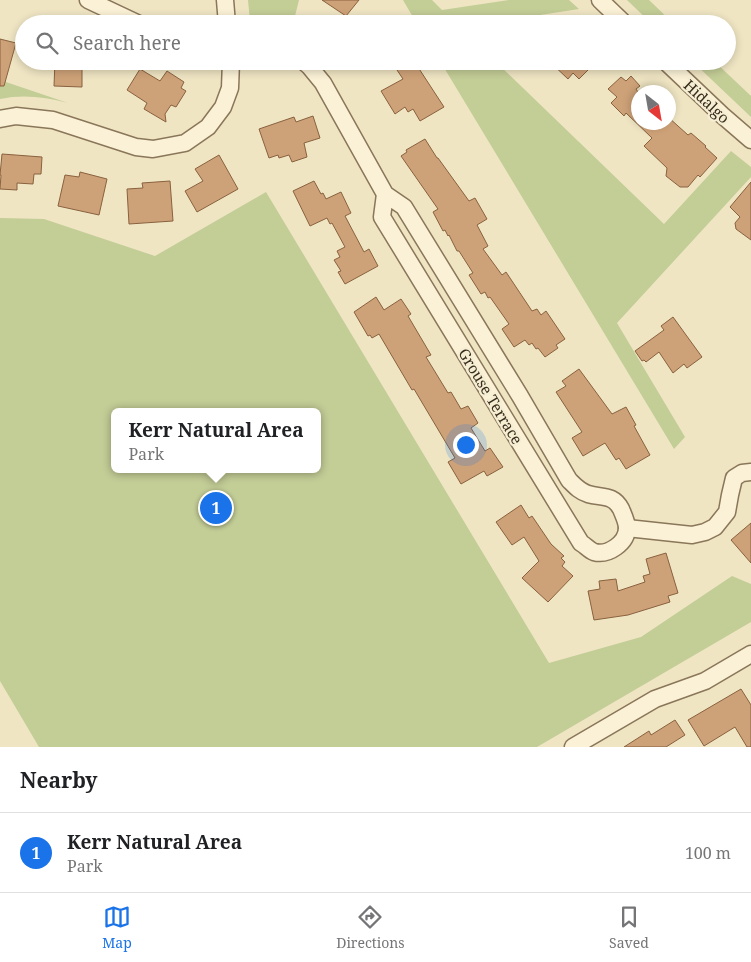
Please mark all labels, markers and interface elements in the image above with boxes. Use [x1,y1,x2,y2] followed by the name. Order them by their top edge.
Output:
[15,15,736,70] search box
[33,29,61,57] icon: search
[73,30,181,56] text: Search here
[680,75,734,127] street label: Hidalgo
[631,85,676,130] north arrow
[454,344,528,448] street label: Grouse Terrace
[111,408,321,473] popup
[128,417,304,443] text: Kerr Natural Area
[453,432,479,458] your location
[128,443,164,465] text: Park
[200,489,232,527] pin: 1
[20,766,98,794] text: Nearby
[67,829,242,855] text: Kerr Natural Area
[31,842,41,864] text: 1
[685,842,731,864] text: 100 m
[67,855,103,877] text: Park
[102,903,132,952] tab: Map
[336,903,405,952] tab: Directions
[609,903,649,952] tab: Saved

